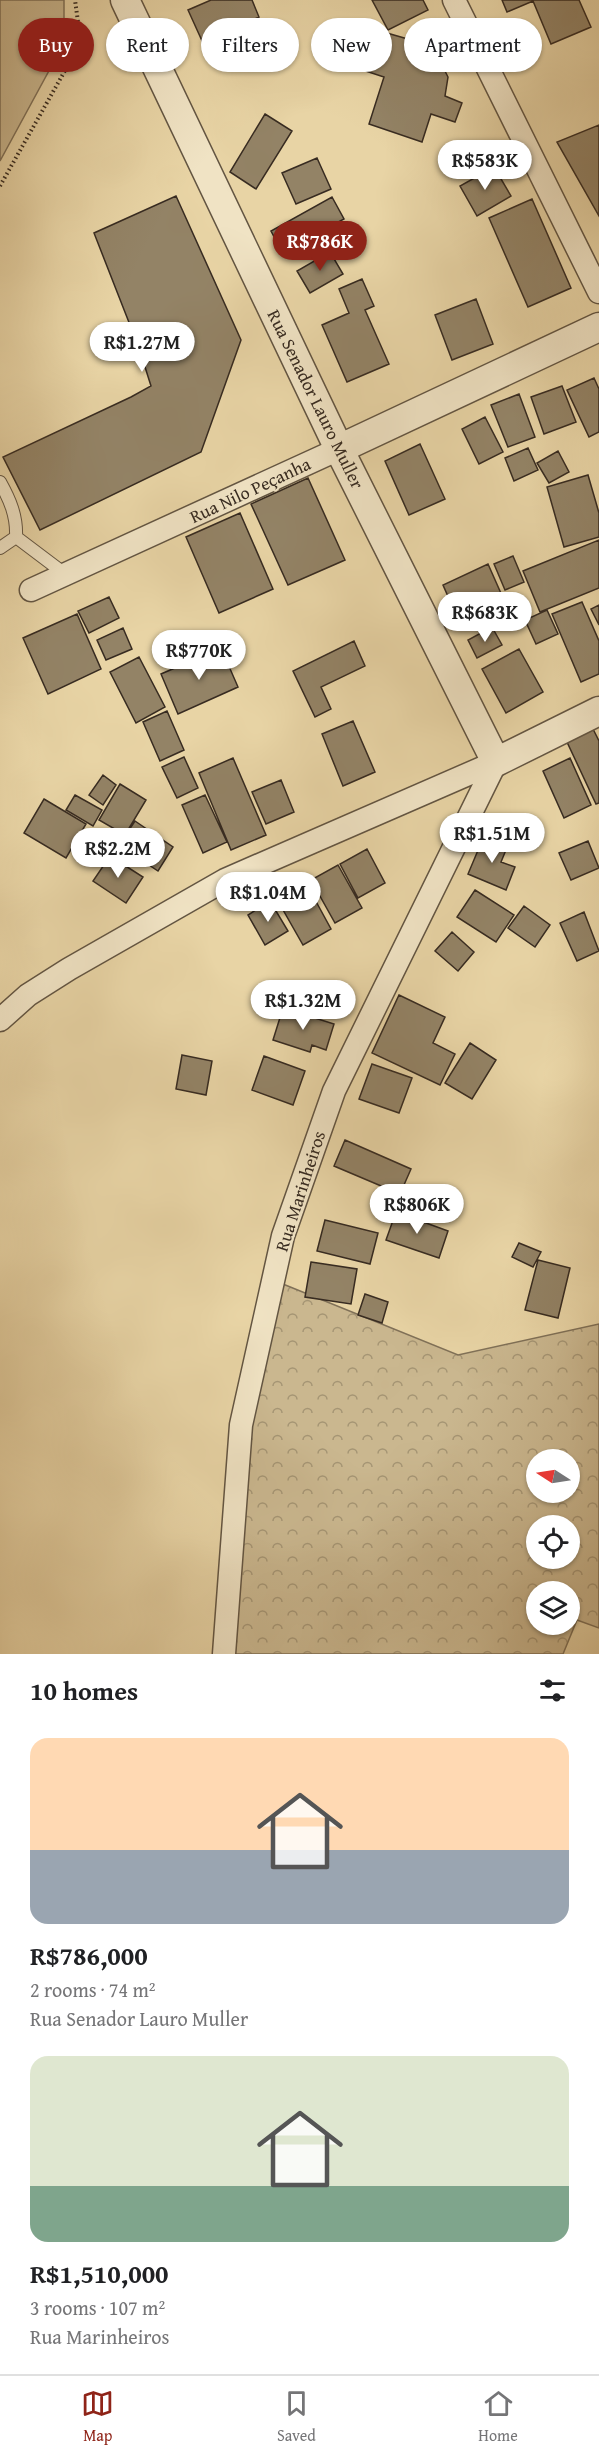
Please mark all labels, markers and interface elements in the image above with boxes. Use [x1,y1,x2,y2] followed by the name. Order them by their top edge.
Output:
[18,18,94,72] chip: Buy
[106,18,189,72] chip: Rent
[201,18,299,72] chip: Filters
[311,18,392,72] chip: New
[404,18,542,72] chip: Apartment
[436,140,534,191] pin: R$583K
[452,145,518,174] text: R$583K
[271,221,369,272] pin: R$786K
[287,226,353,255] text: R$786K
[261,305,371,494] street label: Rua Senador Lauro Muller
[87,322,197,373] pin: R$1.27M
[104,327,180,356] text: R$1.27M
[185,450,315,530] street label: Rua Nilo Peçanha
[436,592,534,643] pin: R$683K
[452,597,518,626] text: R$683K
[150,630,248,681] pin: R$770K
[166,635,232,664] text: R$770K
[437,813,547,864] pin: R$1.51M
[454,818,530,847] text: R$1.51M
[69,828,167,879] pin: R$2.2M
[85,833,151,862] text: R$2.2M
[213,872,323,923] pin: R$1.04M
[230,877,306,906] text: R$1.04M
[248,980,358,1031] pin: R$1.32M
[265,985,341,1014] text: R$1.32M
[268,1127,332,1255] street label: Rua Marinheiros
[368,1184,466,1235] pin: R$806K
[384,1189,450,1218] text: R$806K
[526,1449,580,1503] north arrow
[526,1449,580,1635] map controls
[526,1515,580,1569] button: locate
[526,1581,580,1635] button: layers
[30,1671,138,1710] text: 10 homes
[536,1674,569,1707] icon: filters
[246,1777,354,1885] icon: home
[30,1936,148,1975] text: R$786,000
[30,1975,156,2004] text: 2 rooms · 74 m²
[30,2004,248,2033] text: Rua Senador Lauro Muller
[246,2095,354,2203] icon: home
[30,2254,169,2293] text: R$1,510,000
[30,2293,165,2322] text: 3 rooms · 107 m²
[30,2322,169,2351] text: Rua Marinheiros
[81,2387,114,2447] tab: Map
[277,2387,316,2447] tab: Saved
[478,2387,518,2447] tab: Home

